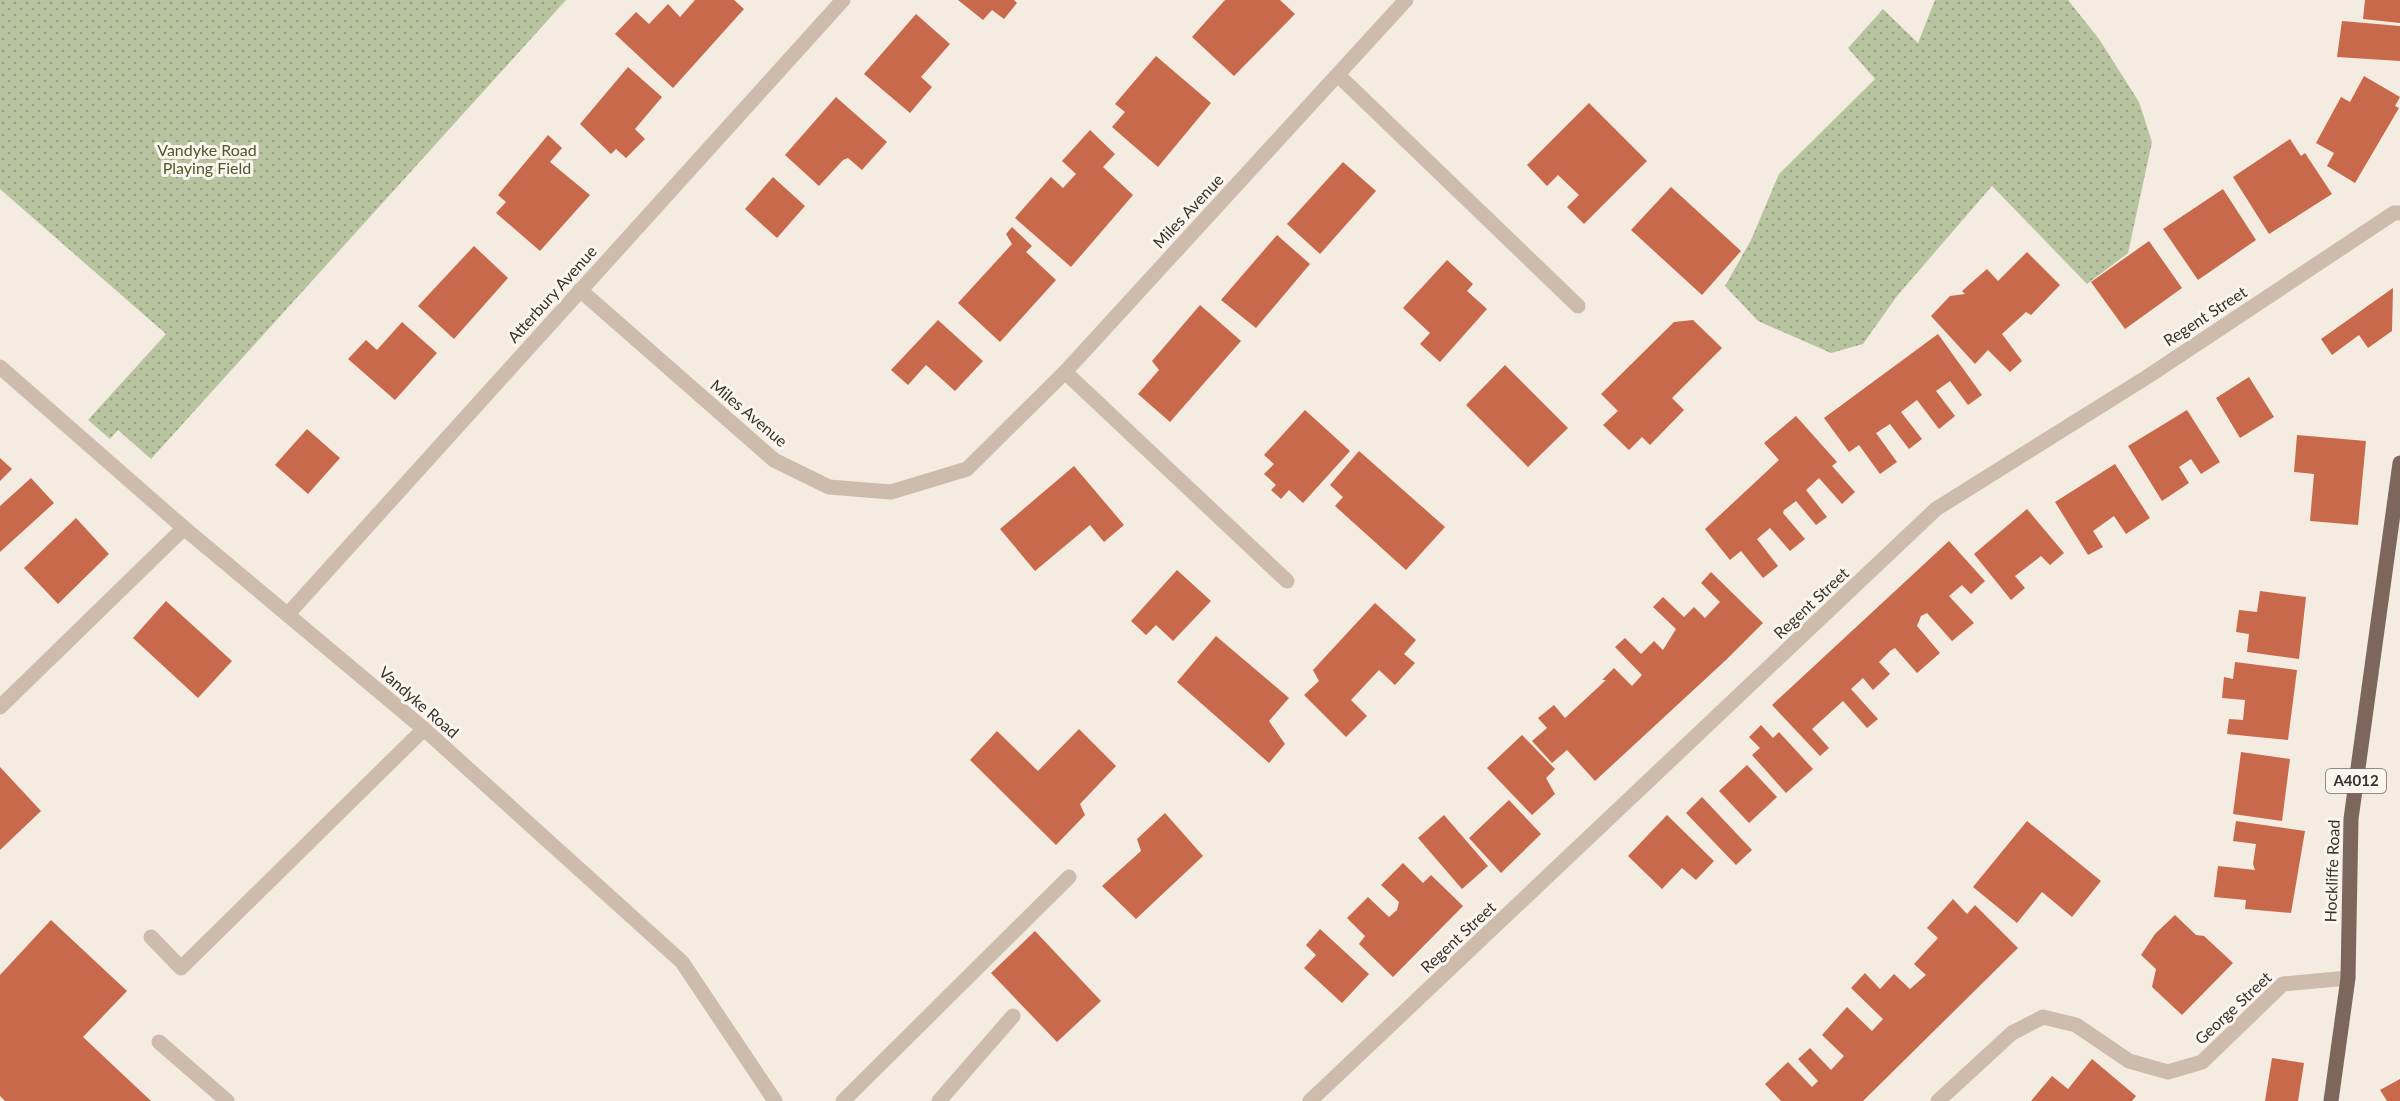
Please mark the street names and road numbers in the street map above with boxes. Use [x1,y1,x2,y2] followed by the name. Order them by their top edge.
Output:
[1149,170,1227,252] street label: Miles Avenue
[503,241,600,346] street label: Atterbury Avenue
[2160,282,2250,350] street label: Regent Street
[707,375,792,450] street label: Miles Avenue
[1769,563,1852,642] street label: Regent Street
[376,662,463,741] street label: Vandyke Road
[2326,769,2386,793] road number: A4012
[2320,819,2343,923] street label: Hockliffe Road
[1416,897,1499,976] street label: Regent Street
[2190,967,2275,1048] street label: George Street

